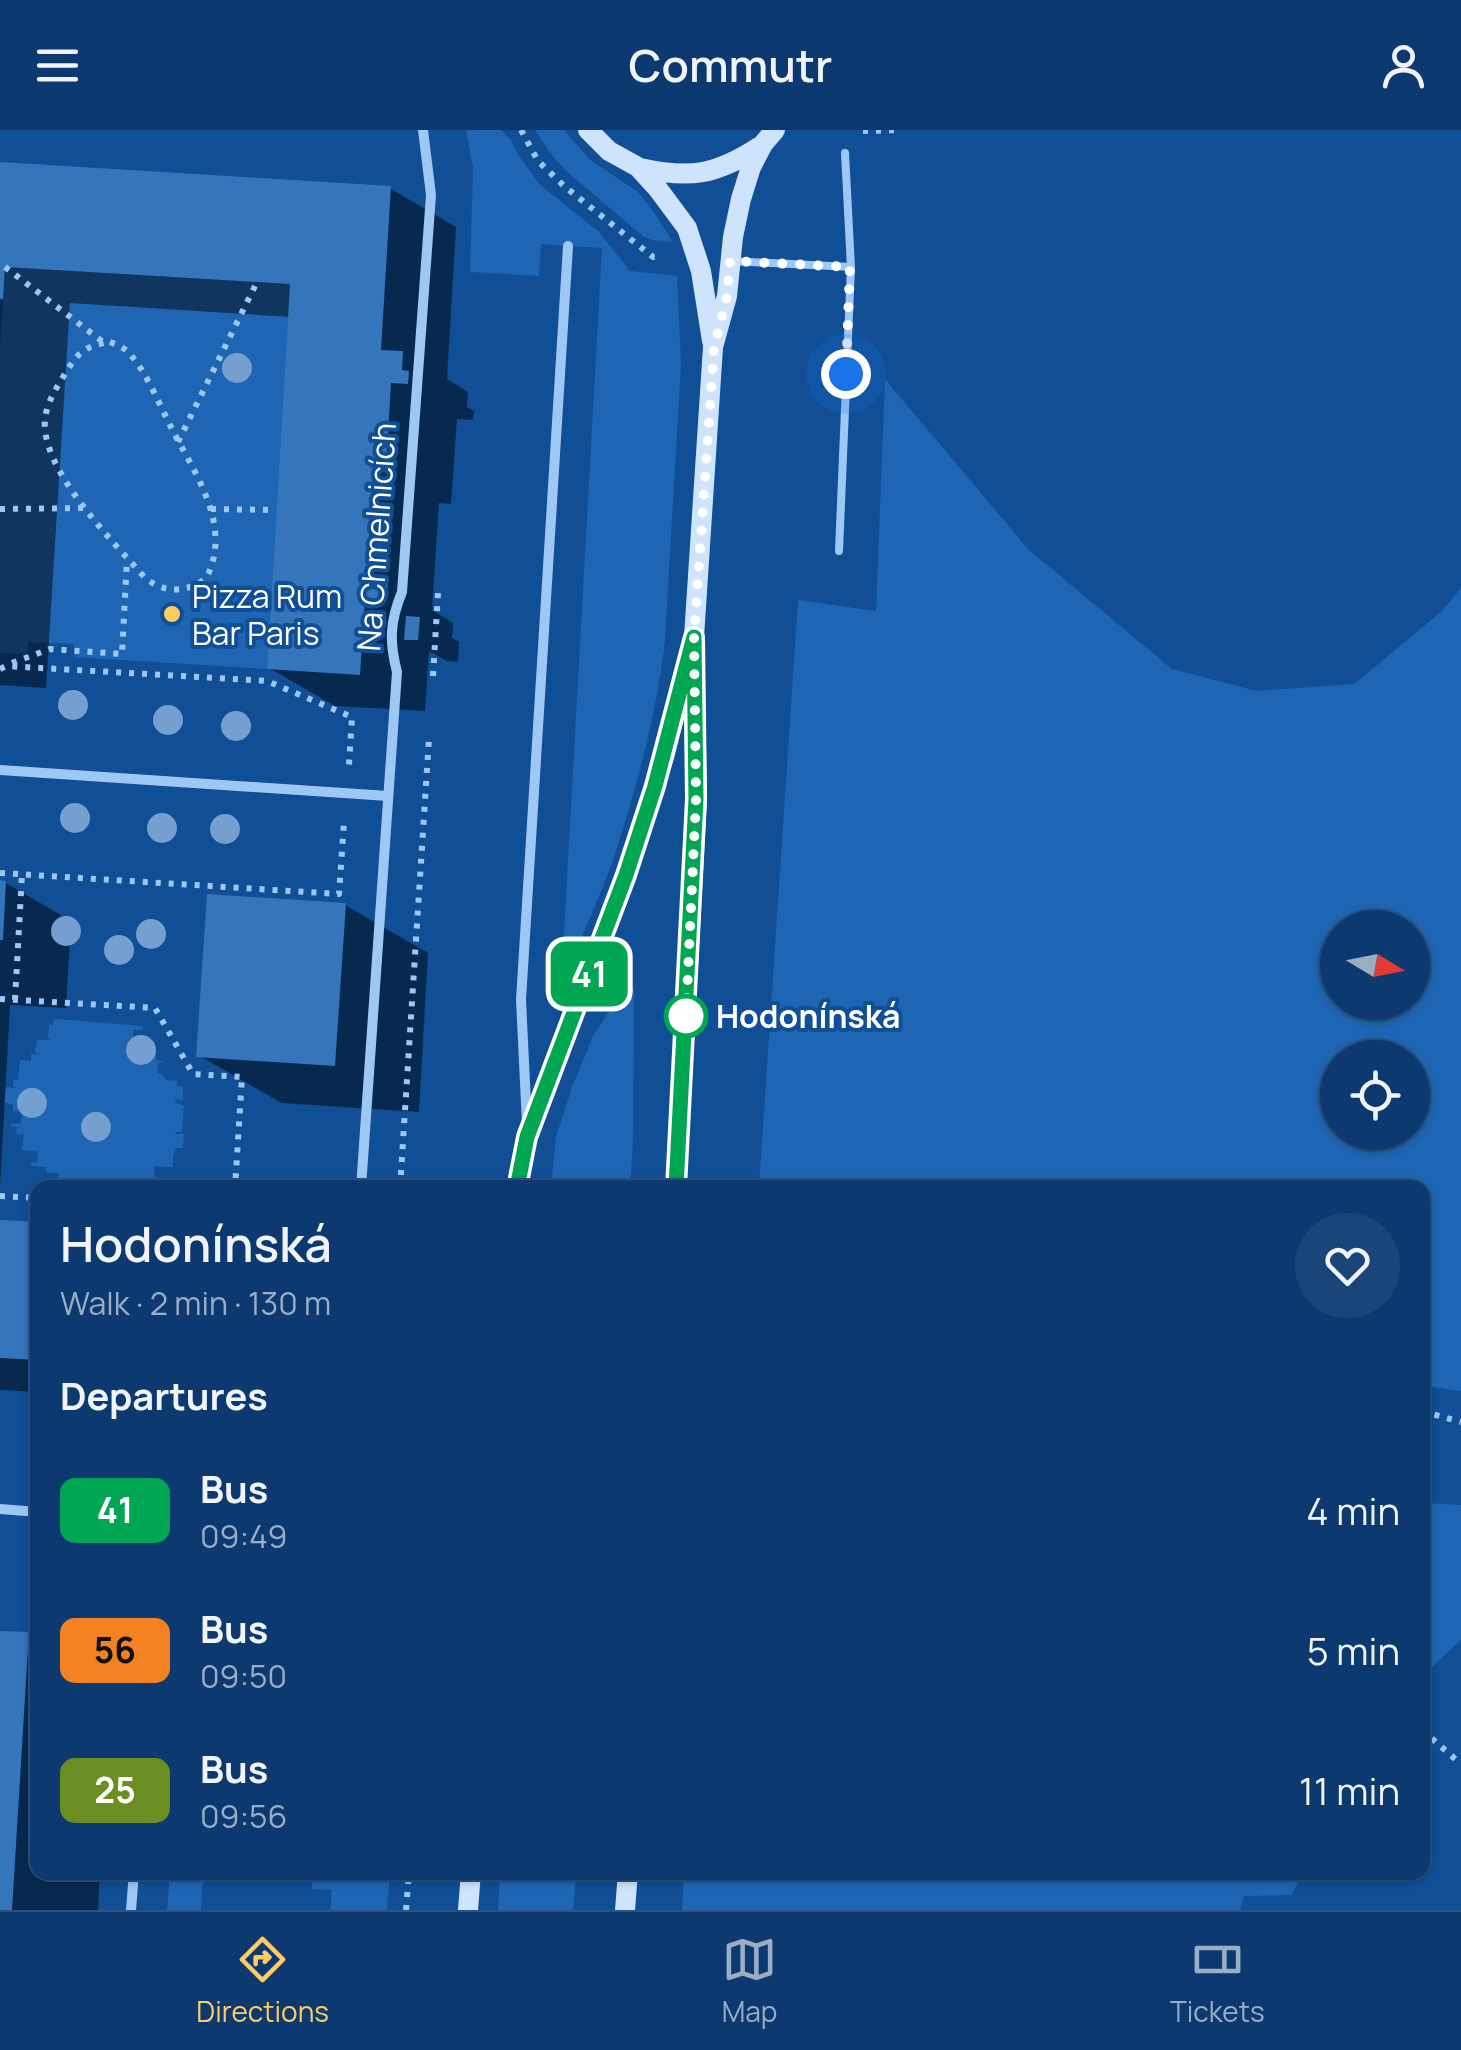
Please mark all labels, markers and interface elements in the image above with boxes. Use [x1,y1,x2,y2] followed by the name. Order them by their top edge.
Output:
[629,34,832,96] text: Commutr
[30,38,85,93] icon: menu
[1376,38,1431,93] icon: person
[821,349,871,399] your location
[346,421,406,653] street label: Na Chmelnicích
[192,574,342,655] place label: Pizza Rum Bar Paris
[161,603,183,625] marker: Pizza Rum Bar Paris
[1320,910,1430,1020] north arrow
[1320,910,1430,1150] map controls
[544,942,634,1006] line badge: 41
[571,950,607,998] text: 41
[716,994,900,1038] place label: Hodonínská
[665,995,707,1037] marker: Hodonínská
[1320,1040,1430,1150] button: locate
[60,1211,332,1276] text: Hodonínská
[1295,1213,1400,1318] button: heart
[60,1281,331,1325] text: Walk · 2 min · 130 m
[60,1369,268,1421] text: Departures
[200,1462,268,1514] text: Bus
[1306,1484,1400,1536] text: 4 min
[97,1486,133,1534] text: 41
[200,1514,287,1558] text: 09:49
[200,1602,268,1654] text: Bus
[1307,1624,1400,1676] text: 5 min
[94,1626,136,1674] text: 56
[200,1654,287,1698] text: 09:50
[200,1742,268,1794] text: Bus
[1299,1764,1400,1816] text: 11 min
[94,1766,136,1814] text: 25
[200,1794,287,1838] text: 09:56
[196,1932,329,2030] tab: Directions
[722,1932,777,2030] tab: Map
[1170,1932,1265,2030] tab: Tickets

